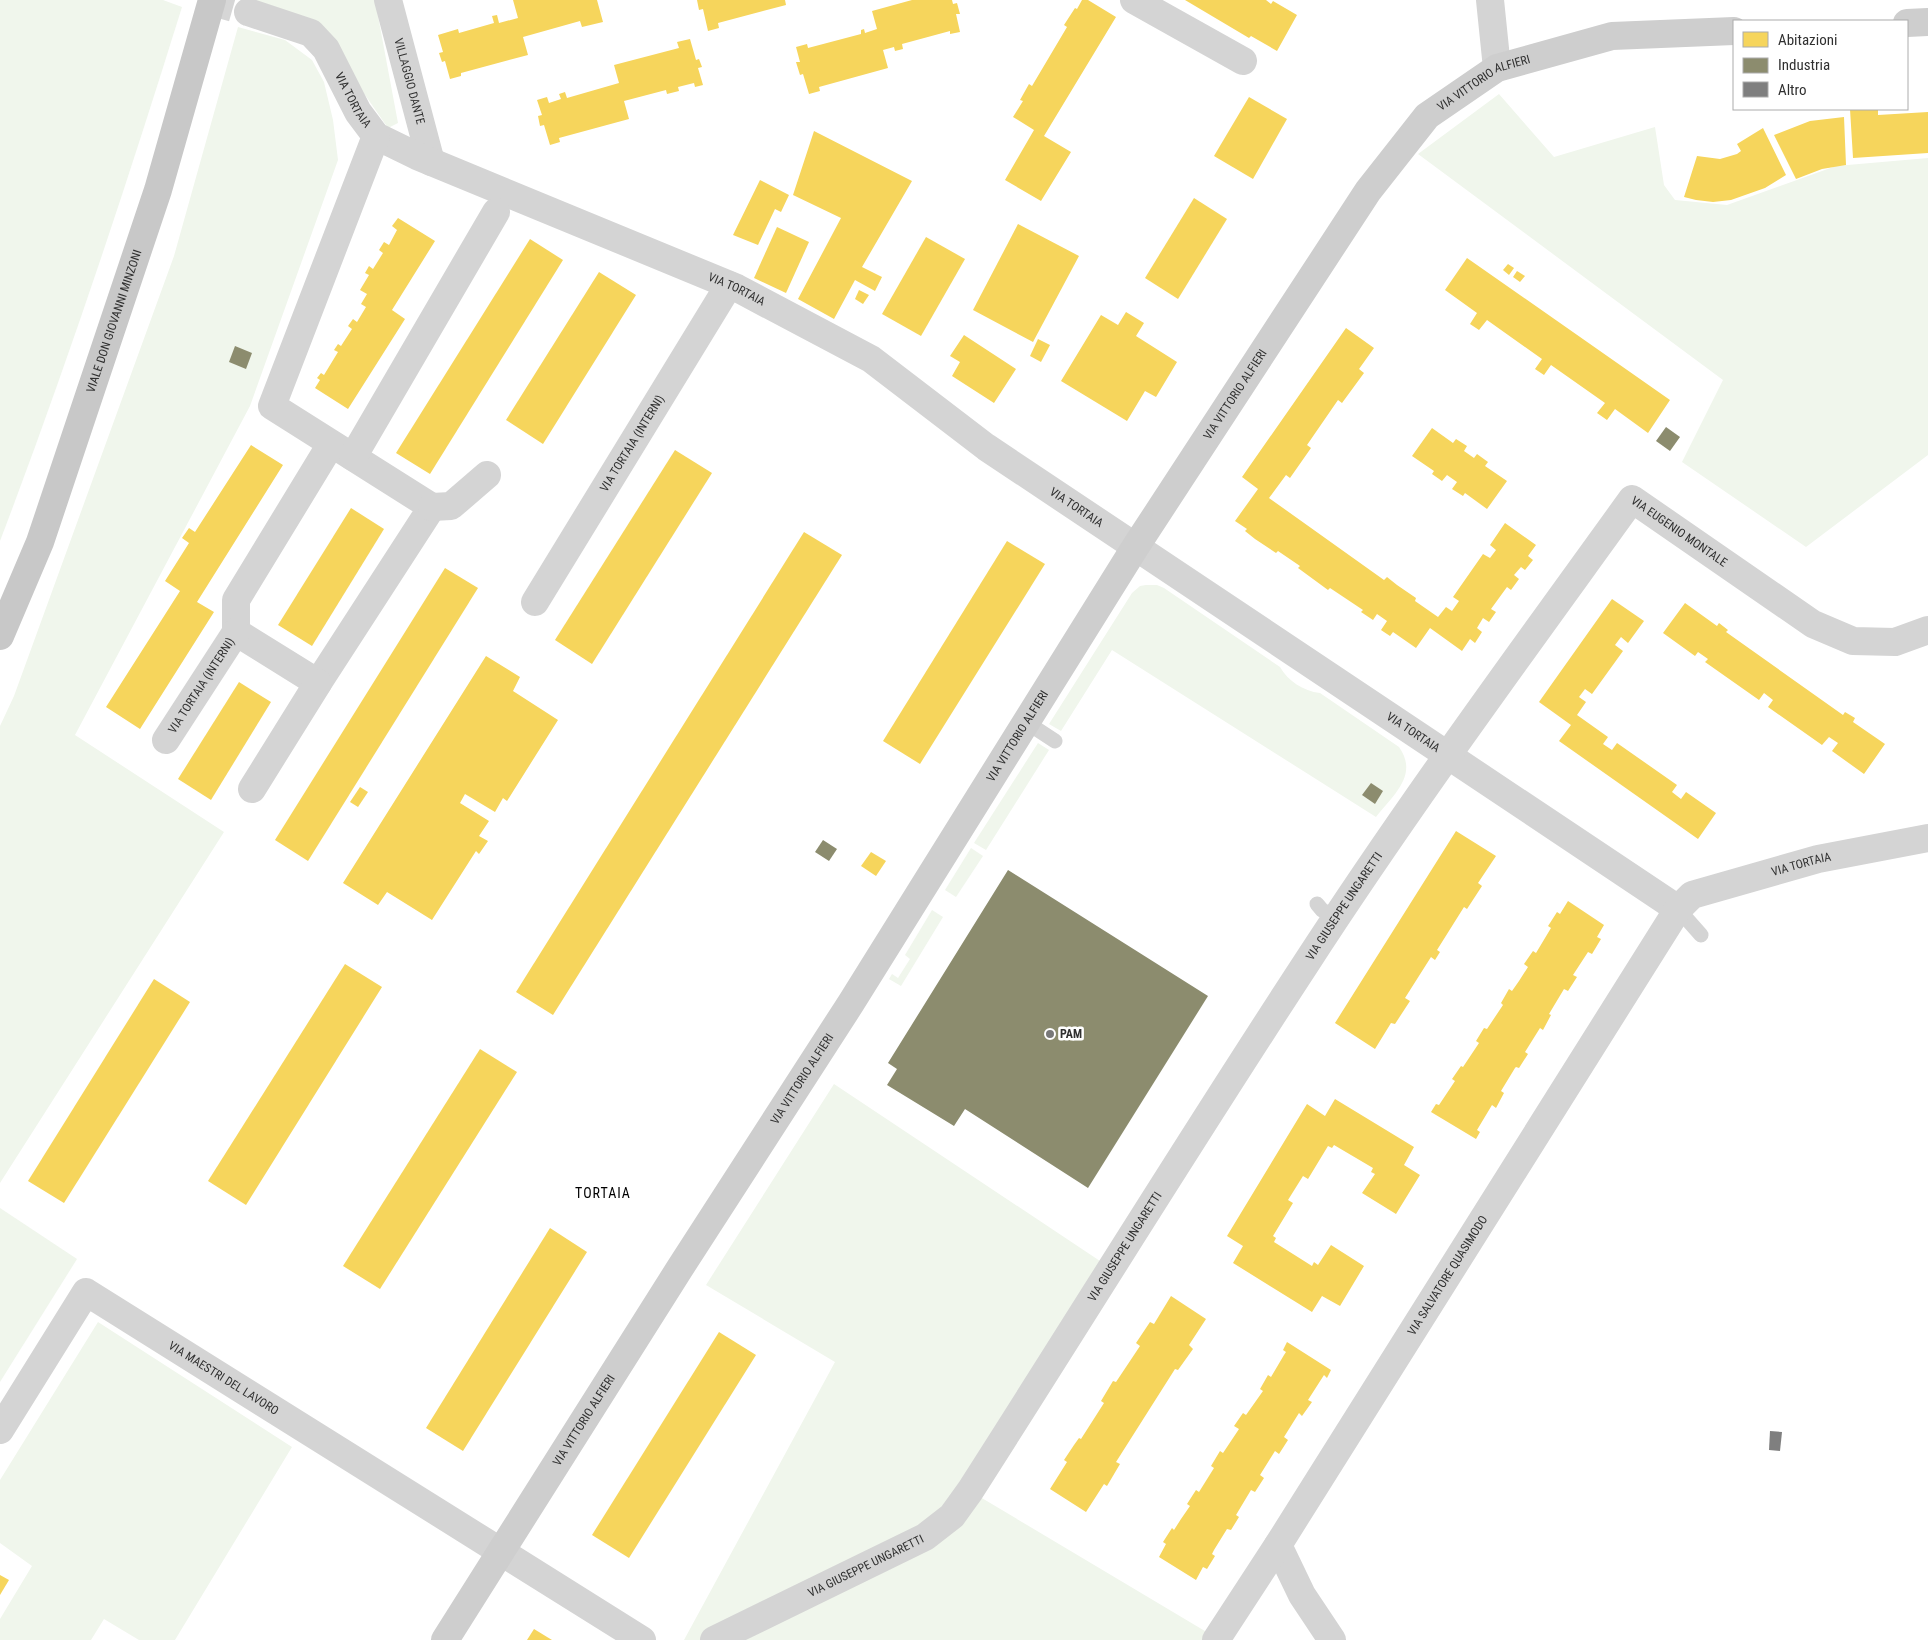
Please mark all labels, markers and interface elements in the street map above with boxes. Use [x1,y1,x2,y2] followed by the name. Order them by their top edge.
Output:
[1733,20,1908,110] legend
[1778,31,1837,49] text: Abitazioni
[391,37,428,126] street label: VILLAGGIO DANTE
[1435,52,1532,114] street label: VIA VITTORIO ALFIERI
[1778,56,1830,74] text: Industria
[332,70,374,130] street label: VIA TORTAIA
[1778,81,1806,99] text: Altro
[84,248,144,394] street label: VIALE DON GIOVANNI MINZONI
[706,270,768,309] street label: VIA TORTAIA
[1200,347,1270,442] street label: VIA VITTORIO ALFIERI
[597,392,667,494] street label: VIA TORTAIA (INTERNI)
[1047,485,1106,530] street label: VIA TORTAIA
[1628,493,1730,570] street label: VIA EUGENIO MONTALE
[165,635,237,736] street label: VIA TORTAIA (INTERNI)
[984,688,1051,784] street label: VIA VITTORIO ALFIERI
[1384,709,1443,755] street label: VIA TORTAIA
[1303,850,1385,963] street label: VIA GIUSEPPE UNGARETTI
[1770,850,1832,879] street label: VIA TORTAIA
[1060,1027,1082,1041] place label: PAM
[1044,1028,1056,1040] marker: PAM
[768,1031,836,1127] street label: VIA VITTORIO ALFIERI
[575,1185,631,1201] district label: TORTAIA
[1085,1189,1165,1304] street label: VIA GIUSEPPE UNGARETTI
[1405,1213,1490,1338] street label: VIA SALVATORE QUASIMODO
[166,1338,281,1418] street label: VIA MAESTRI DEL LAVORO
[550,1372,618,1468] street label: VIA VITTORIO ALFIERI
[806,1532,926,1600] street label: VIA GIUSEPPE UNGARETTI

